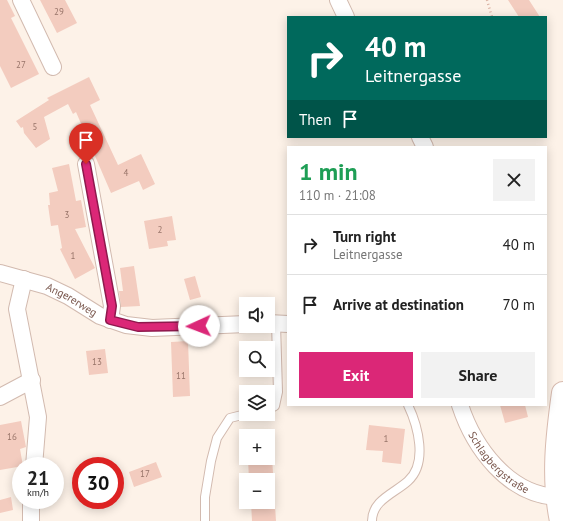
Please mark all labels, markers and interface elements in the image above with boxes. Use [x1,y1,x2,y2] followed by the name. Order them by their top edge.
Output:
[54,6,64,17] house number: 29
[365,28,426,65] text: 40 m
[299,32,351,84] icon: right
[16,59,26,70] house number: 27
[365,64,461,87] text: Leitnergasse
[339,108,361,130] icon: arrive
[299,110,331,129] text: Then
[33,121,38,132] house number: 5
[69,123,103,164] pin
[75,129,97,151] icon: arrive
[299,156,358,187] text: 1 min
[493,159,535,201] button: close
[124,167,129,178] house number: 4
[299,187,376,204] text: 110 m · 21:08
[65,209,70,220] house number: 3
[158,224,163,235] house number: 2
[333,227,396,246] text: Turn right
[299,234,321,256] icon: right
[502,235,535,254] text: 40 m
[333,246,403,263] text: Leitnergasse
[71,250,76,261] house number: 1
[44,280,100,320] street label: Angererweg
[299,294,321,316] icon: arrive
[333,295,464,314] text: Arrive at destination
[502,295,535,314] text: 70 m
[239,297,275,509] map controls
[239,297,275,333] button: sound
[178,305,220,347] position arrow
[239,341,275,377] button: search
[299,352,413,398] button: Exit
[421,352,535,398] button: Share
[92,356,102,367] house number: 13
[176,370,186,381] house number: 11
[239,385,275,421] button: layers
[239,429,275,465] button: +
[465,429,532,497] street label: Schlagbergstraße
[7,431,17,442] house number: 16
[384,433,389,444] house number: 1
[72,457,124,509] speed limit sign: 30
[27,465,49,491] text: 21
[140,468,150,479] house number: 17
[239,473,275,509] button: −
[27,486,49,499] text: km/h

